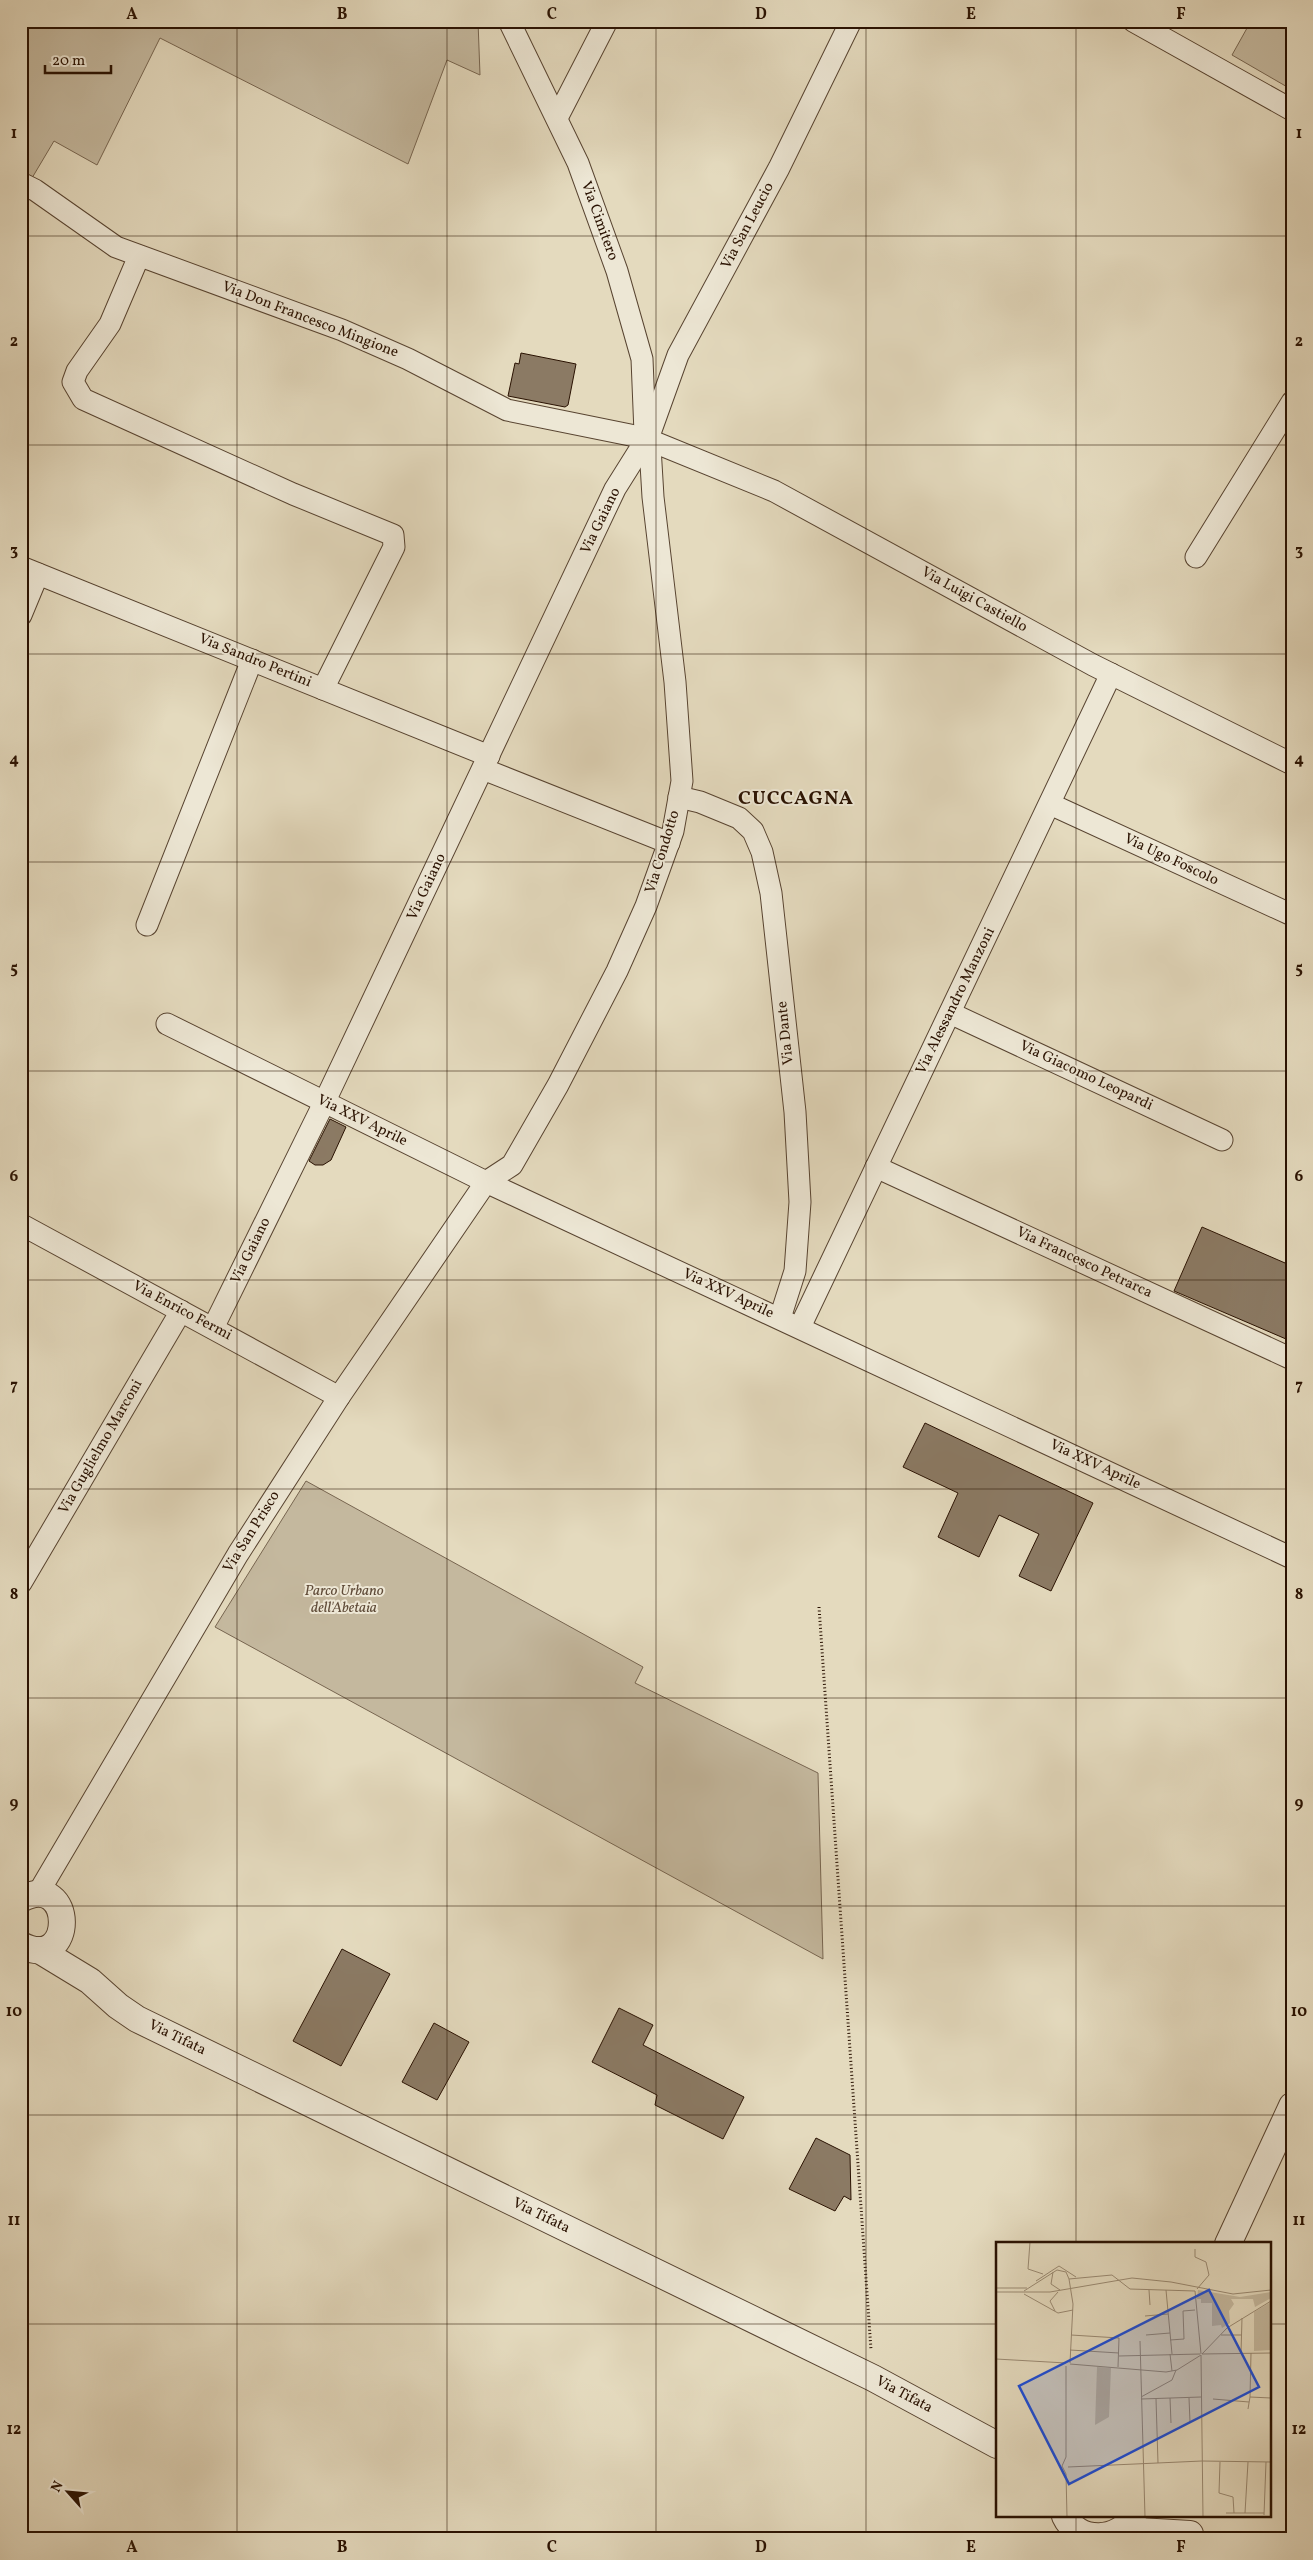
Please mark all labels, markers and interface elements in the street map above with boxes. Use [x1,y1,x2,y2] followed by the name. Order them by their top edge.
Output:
[126,4,138,26] text: A
[337,4,348,26] text: B
[547,4,557,26] text: C
[755,4,767,26] text: D
[966,4,976,26] text: E
[1176,4,1186,26] text: F
[45,42,111,74] scale bar
[52,51,85,72] text: 20 m
[11,123,17,145] text: 1
[1296,123,1302,145] text: 1
[575,178,623,264] street label: Via Cimitero
[716,179,780,273] street label: Via San Leucio
[219,277,401,363] street label: Via Don Francesco Mingione
[10,331,18,353] text: 2
[1295,331,1303,353] text: 2
[576,484,626,558] street label: Via Gaiano
[10,540,18,562] text: 3
[1295,540,1303,562] text: 3
[917,562,1031,638] street label: Via Luigi Castiello
[195,629,315,693] street label: Via Sandro Pertini
[9,749,19,771] text: 4
[1294,749,1304,771] text: 4
[738,785,854,813] district label: CUCCAGNA
[640,808,686,896] street label: Via Condotto
[1120,829,1222,891] street label: Via Ugo Foscolo
[402,850,452,924] street label: Via Gaiano
[911,924,1001,1078] street label: Via Alessandro Manzoni
[10,958,18,980] text: 5
[1295,958,1303,980] text: 5
[772,1000,800,1066] street label: Via Dante
[1016,1036,1156,1116] street label: Via Giacomo Leopardi
[313,1090,411,1152] street label: Via XXV Aprile
[10,1166,19,1188] text: 6
[1295,1166,1304,1188] text: 6
[226,1214,276,1288] street label: Via Gaiano
[1012,1222,1156,1304] street label: Via Francesco Petrarca
[679,1264,777,1324] street label: Via XXV Aprile
[129,1276,235,1346] street label: Via Enrico Fermi
[10,1375,18,1397] text: 7
[1295,1375,1303,1397] text: 7
[54,1376,148,1518] street label: Via Guglielmo Marconi
[1046,1435,1144,1495] street label: Via XXV Aprile
[218,1487,286,1577] street label: Via San Prisco
[304,1581,384,1619] park label: Parco Urbano dell'Abetaia
[10,1584,18,1606] text: 8
[1295,1584,1303,1606] text: 8
[10,1793,19,1815] text: 9
[1295,1793,1304,1815] text: 9
[6,2001,22,2023] text: 10
[1291,2001,1307,2023] text: 10
[145,2015,209,2061] street label: Via Tifata
[509,2193,573,2239] street label: Via Tifata
[8,2210,20,2232] text: 11
[1293,2210,1305,2232] text: 11
[996,2242,1270,2518] inset map
[872,2371,936,2419] street label: Via Tifata
[7,2419,21,2441] text: 12
[1292,2419,1306,2441] text: 12
[42,2468,92,2518] north arrow
[47,2478,69,2496] text: N
[126,2537,138,2559] text: A
[337,2537,348,2559] text: B
[547,2537,557,2559] text: C
[755,2537,767,2559] text: D
[966,2537,976,2559] text: E
[1176,2537,1186,2559] text: F

